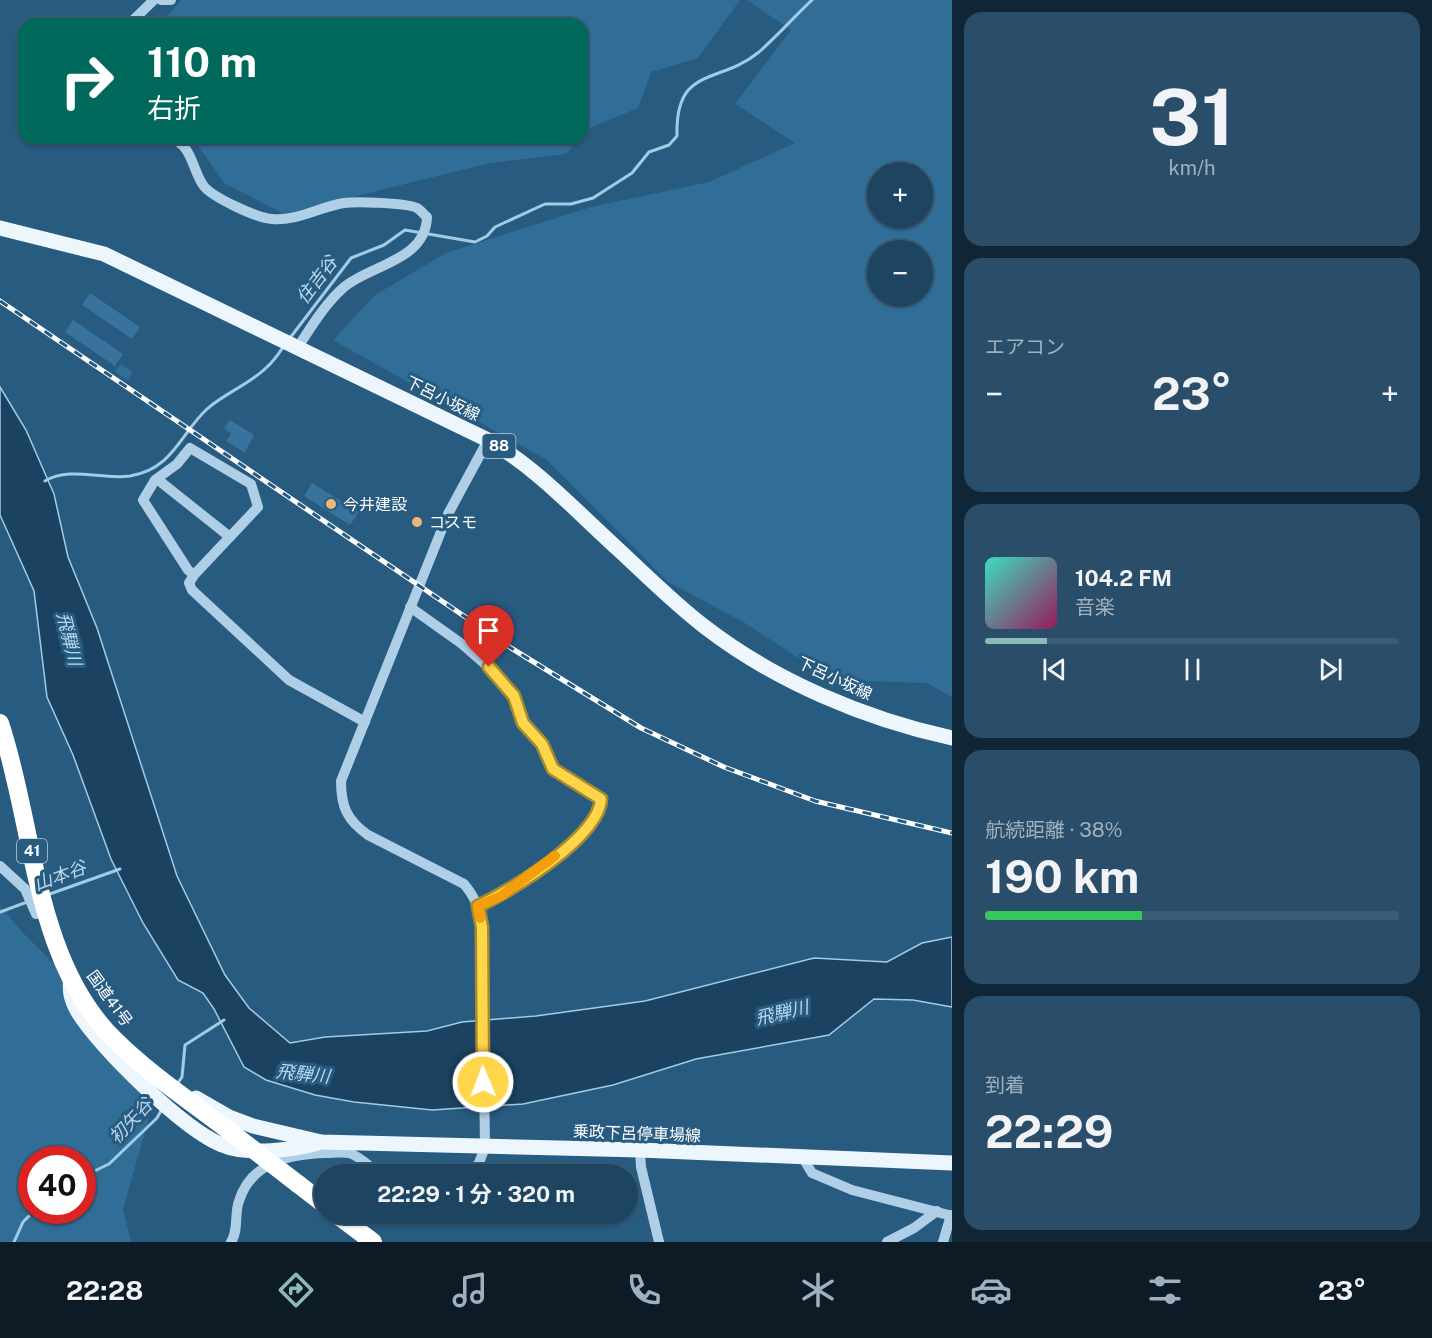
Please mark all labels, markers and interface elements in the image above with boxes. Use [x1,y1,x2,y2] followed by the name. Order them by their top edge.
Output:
[147,37,257,86] text: 110 m
[48,42,126,120] icon: right
[1149,71,1235,163] text: 31
[147,92,201,124] text: 右折
[1168,156,1216,180] text: km/h
[867,162,933,306] map controls
[867,162,933,228] button: +
[867,240,933,306] button: −
[292,250,342,308] water label: 住吉谷
[985,335,1065,359] text: エアコン
[1152,367,1232,420] text: 23°
[403,372,483,425] street label: 下呂小坂線
[985,375,1003,413] text: −
[1381,375,1399,413] text: +
[482,434,516,458] road number: 88
[343,495,407,514] place label: 今井建設
[324,497,338,511] marker: 今井建設
[429,513,477,532] place label: コスモ
[410,515,424,529] marker: コスモ
[1075,565,1172,591] text: 104.2 FM
[1075,595,1115,619] text: 音楽
[463,605,514,667] pin
[53,610,87,670] water label: 飛騨川
[472,614,505,647] icon: arrive
[795,653,875,704] street label: 下呂小坂線
[1038,653,1071,686] icon: previous
[1176,653,1209,686] icon: pause
[1314,653,1347,686] icon: next
[985,818,1123,842] text: 航続距離 · 38%
[17,839,47,863] road number: 41
[985,850,1139,903] text: 190 km
[31,856,91,895] water label: 山本谷
[83,967,136,1030] street label: 国道41号
[753,996,813,1029] water label: 飛騨川
[451,1050,515,1114] position arrow
[275,1060,333,1087] water label: 飛騨川
[985,1073,1025,1097] text: 到着
[105,1092,158,1148] water label: 初矢谷
[985,1105,1113,1158] text: 22:29
[573,1122,701,1145] street label: 乗政下呂停車場線
[18,1146,96,1224] speed limit sign: 40
[377,1181,575,1207] text: 22:29 · 1 分 · 320 m
[275,1269,317,1311] icon: directions
[449,1269,491,1311] icon: music
[623,1269,665,1311] icon: phone
[797,1269,839,1311] icon: climate
[970,1269,1012,1311] icon: car
[1144,1269,1186,1311] icon: filters
[66,1274,143,1306] text: 22:28
[1318,1274,1366,1306] text: 23°

